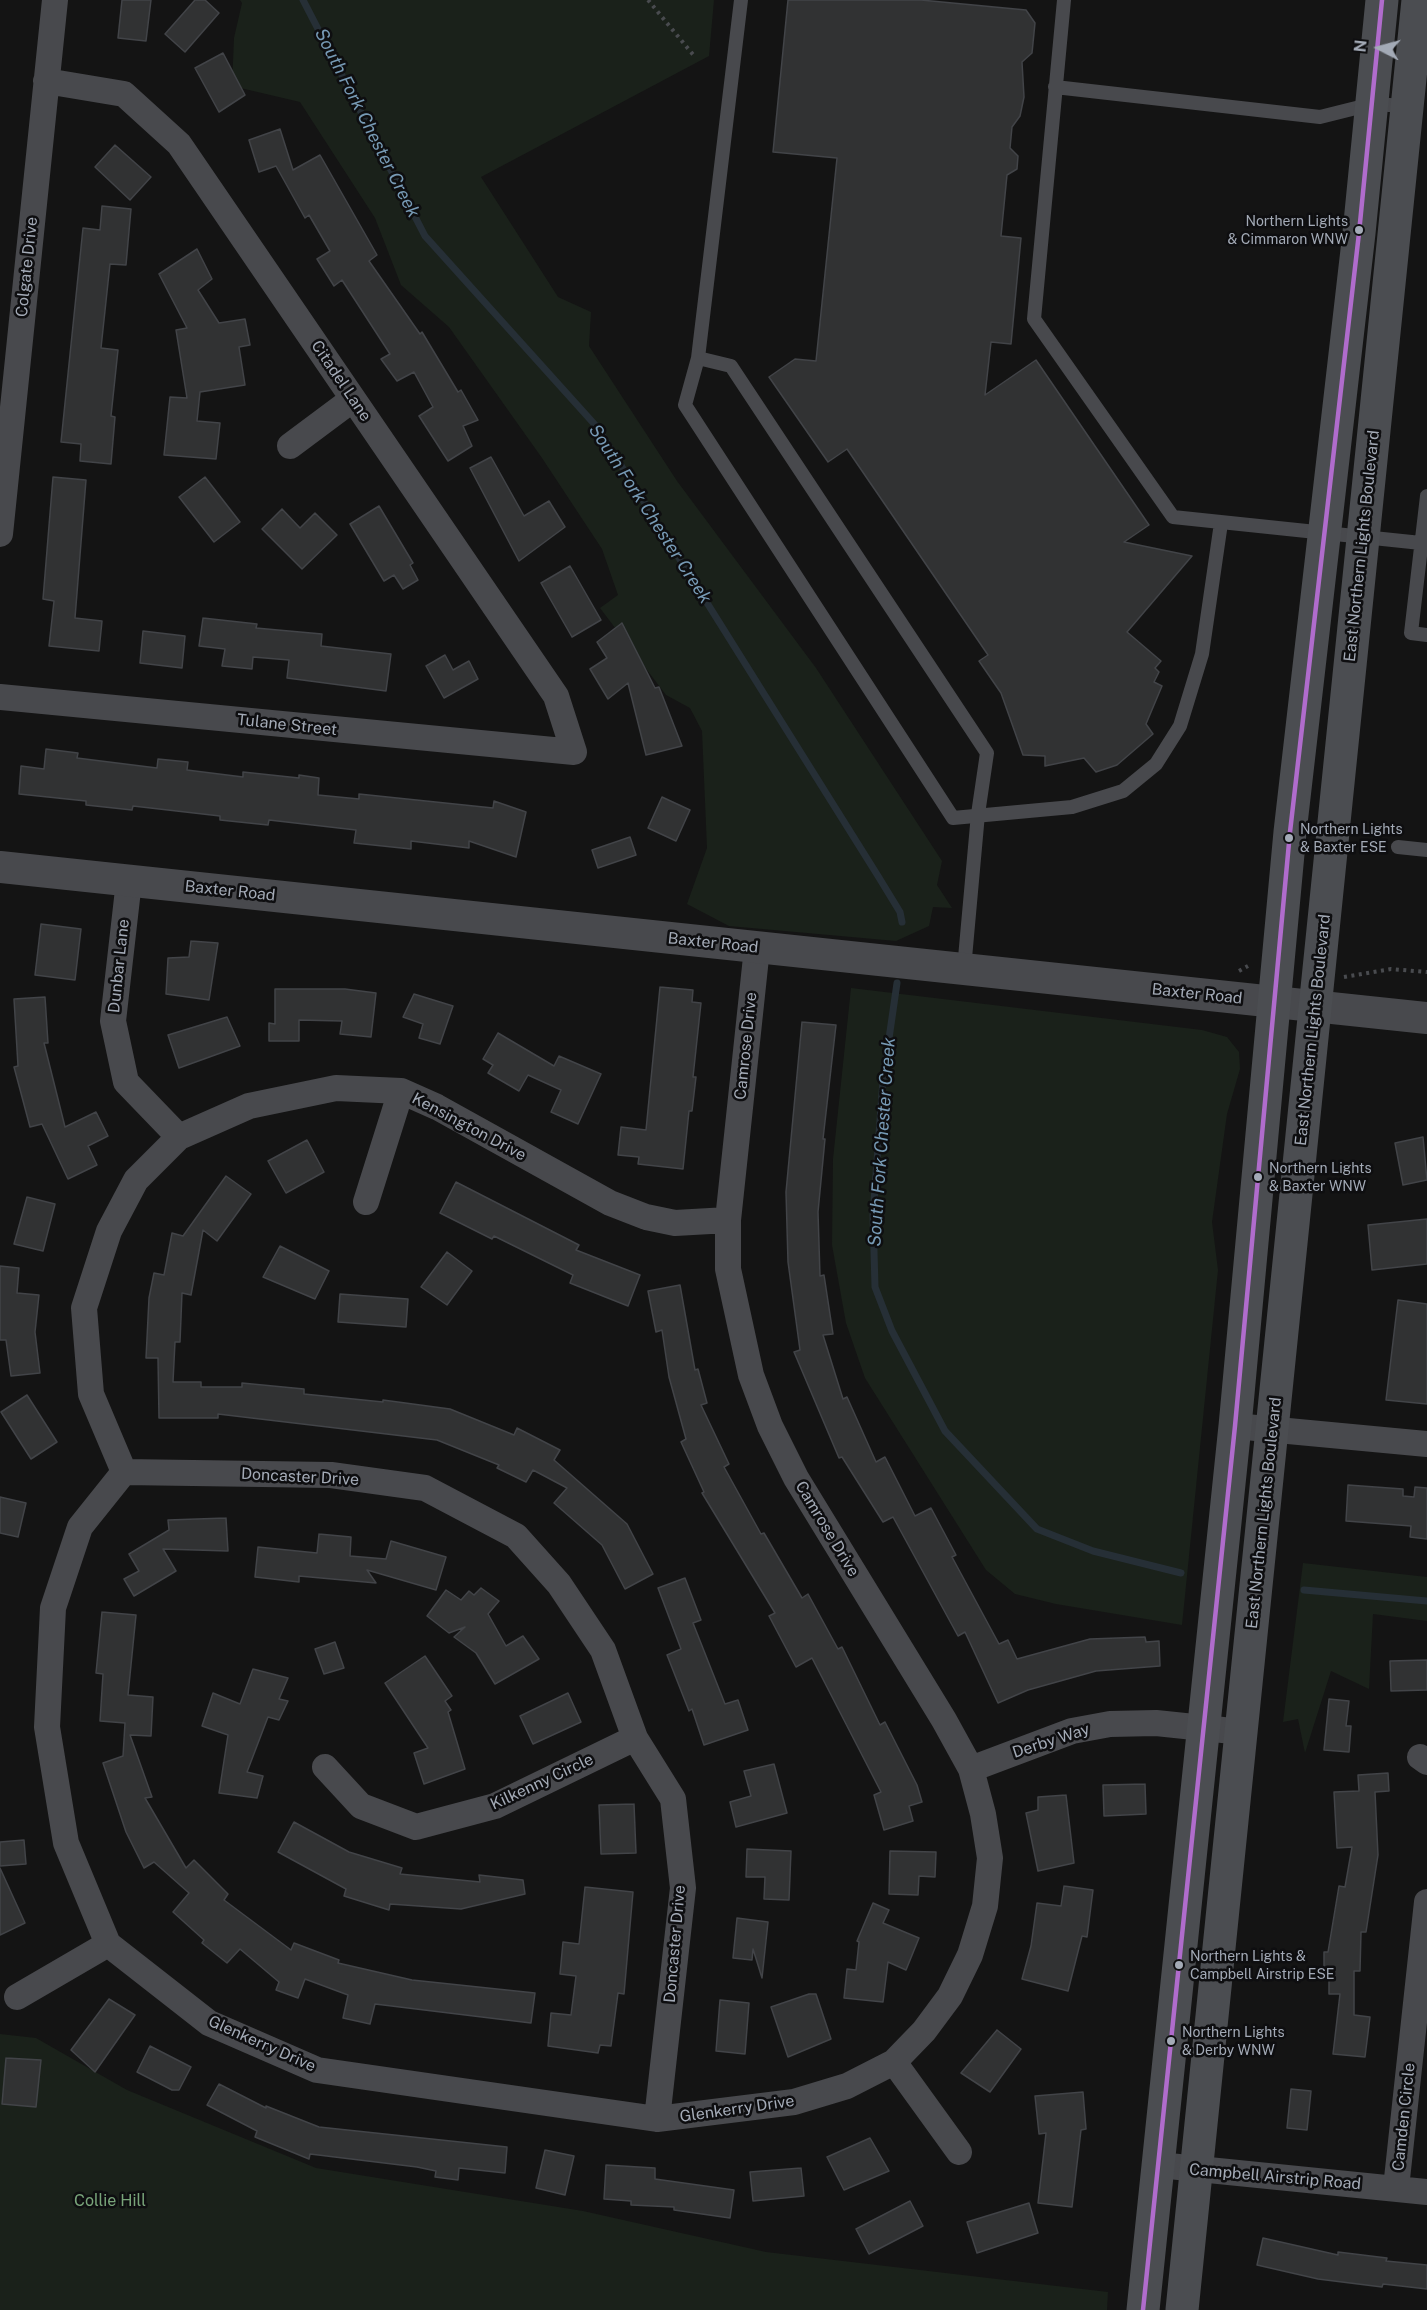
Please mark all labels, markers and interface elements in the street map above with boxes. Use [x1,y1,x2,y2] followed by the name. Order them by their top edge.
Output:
[1349,18,1409,78] north arrow
[310,25,424,221] water label: South Fork Chester Creek
[1350,39,1371,53] text: N
[1228,214,1348,246] place label: Northern Lights & Cimmaron WNW
[12,216,42,318] street label: Colgate Drive
[1353,224,1365,236] marker: Northern Lights & Cimmaron WNW
[307,337,375,425] street label: Citadel Lane
[584,420,716,608] water label: South Fork Chester Creek
[1340,429,1384,663] street label: East Northern Lights Boulevard
[236,710,338,740] street label: Tulane Street
[1300,822,1403,855] place label: Northern Lights & Baxter ESE
[1283,832,1295,844] marker: Northern Lights & Baxter ESE
[184,877,276,905] street label: Baxter Road
[1291,913,1335,1147] street label: East Northern Lights Boulevard
[105,918,133,1014] street label: Dunbar Lane
[667,929,759,957] street label: Baxter Road
[1151,980,1243,1008] street label: Baxter Road
[731,991,761,1101] street label: Camrose Drive
[864,1037,900,1247] water label: South Fork Chester Creek
[409,1089,529,1165] street label: Kensington Drive
[1269,1161,1372,1194] place label: Northern Lights & Baxter WNW
[1252,1171,1264,1183] marker: Northern Lights & Baxter WNW
[1242,1396,1286,1630] street label: East Northern Lights Boulevard
[241,1464,359,1490] street label: Doncaster Drive
[791,1478,863,1580] street label: Camrose Drive
[1010,1720,1092,1762] street label: Derby Way
[487,1750,597,1814] street label: Kilkenny Circle
[660,1884,690,2004] street label: Doncaster Drive
[1190,1949,1335,1982] place label: Northern Lights & Campbell Airstrip ESE
[1173,1959,1185,1971] marker: Northern Lights & Campbell Airstrip ESE
[205,2012,319,2076] street label: Glenkerry Drive
[1182,2025,1285,2058] place label: Northern Lights & Derby WNW
[1165,2035,1177,2047] marker: Northern Lights & Derby WNW
[1389,2062,1419,2172] street label: Camden Circle
[678,2091,796,2127] street label: Glenkerry Drive
[1188,2160,1362,2194] street label: Campbell Airstrip Road
[74,2191,146,2211] park label: Collie Hill

